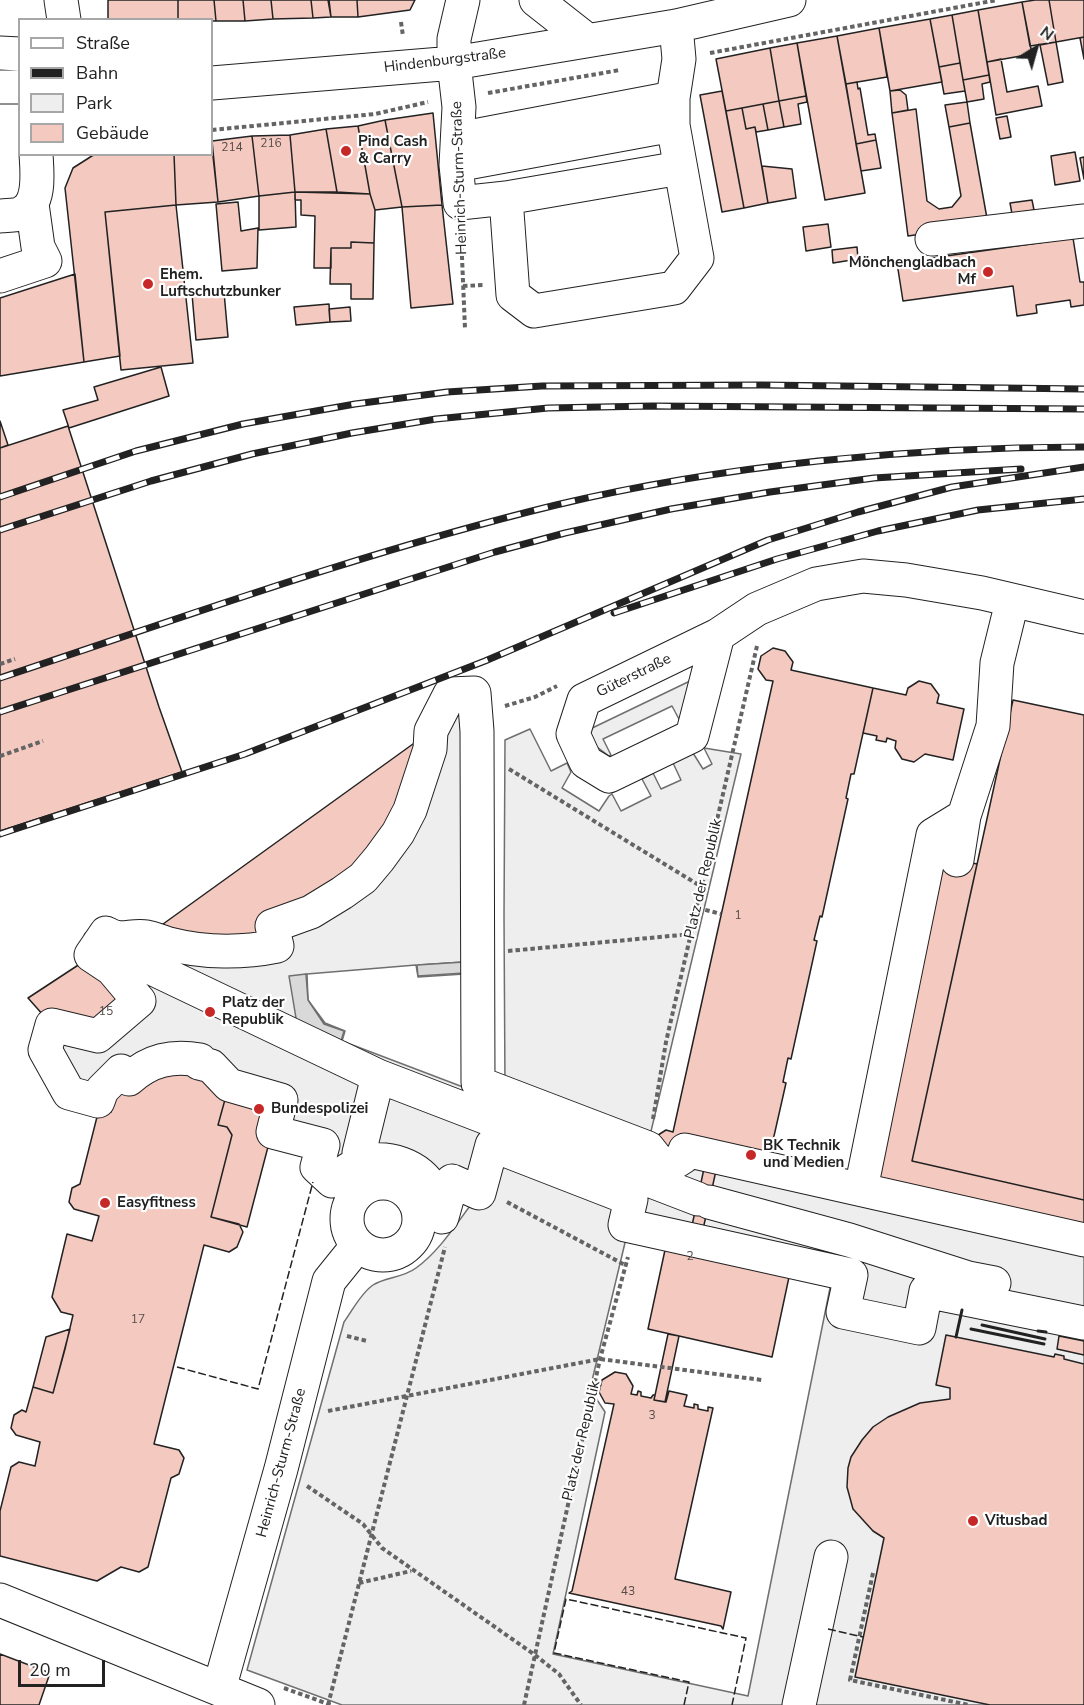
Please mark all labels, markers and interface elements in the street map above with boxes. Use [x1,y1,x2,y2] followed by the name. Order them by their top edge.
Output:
[18,18,213,156] legend
[1006,18,1066,78] north arrow
[1035,21,1058,46] text: N
[76,31,130,55] text: Straße
[383,45,507,77] street label: Hindenburgstraße
[76,61,118,85] text: Bahn
[76,91,112,115] text: Park
[448,101,472,255] street label: Heinrich-Sturm-Straße
[76,121,149,145] text: Gebäude
[358,133,428,168] place label: Pind Cash & Carry
[260,137,282,151] house number: 216
[221,141,243,155] house number: 214
[339,144,353,158] marker: Pind Cash & Carry
[849,254,976,289] place label: Mönchengladbach Mf
[981,265,995,279] marker: Mönchengladbach Mf
[160,266,281,301] place label: Ehem. Luftschutzbunker
[141,277,155,291] marker: Ehem. Luftschutzbunker
[594,650,674,702] street label: Güterstraße
[681,817,727,941] street label: Platz der Republik
[734,909,742,923] house number: 1
[222,994,285,1029] place label: Platz der Republik
[99,1005,113,1019] house number: 15
[203,1005,217,1019] marker: Platz der Republik
[271,1100,368,1118] place label: Bundespolizei
[252,1102,266,1116] marker: Bundespolizei
[763,1137,844,1172] place label: BK Technik und Medien
[744,1148,758,1162] marker: BK Technik und Medien
[117,1194,196,1212] place label: Easyfitness
[98,1196,112,1210] marker: Easyfitness
[686,1250,694,1264] house number: 2
[131,1313,145,1327] house number: 17
[559,1379,605,1503] street label: Platz der Republik
[253,1386,311,1540] street label: Heinrich-Sturm-Straße
[648,1409,656,1423] house number: 3
[985,1512,1047,1530] place label: Vitusbad
[966,1514,980,1528] marker: Vitusbad
[621,1585,635,1599] house number: 43
[21,1648,108,1686] scale bar
[29,1658,71,1682] text: 20 m

